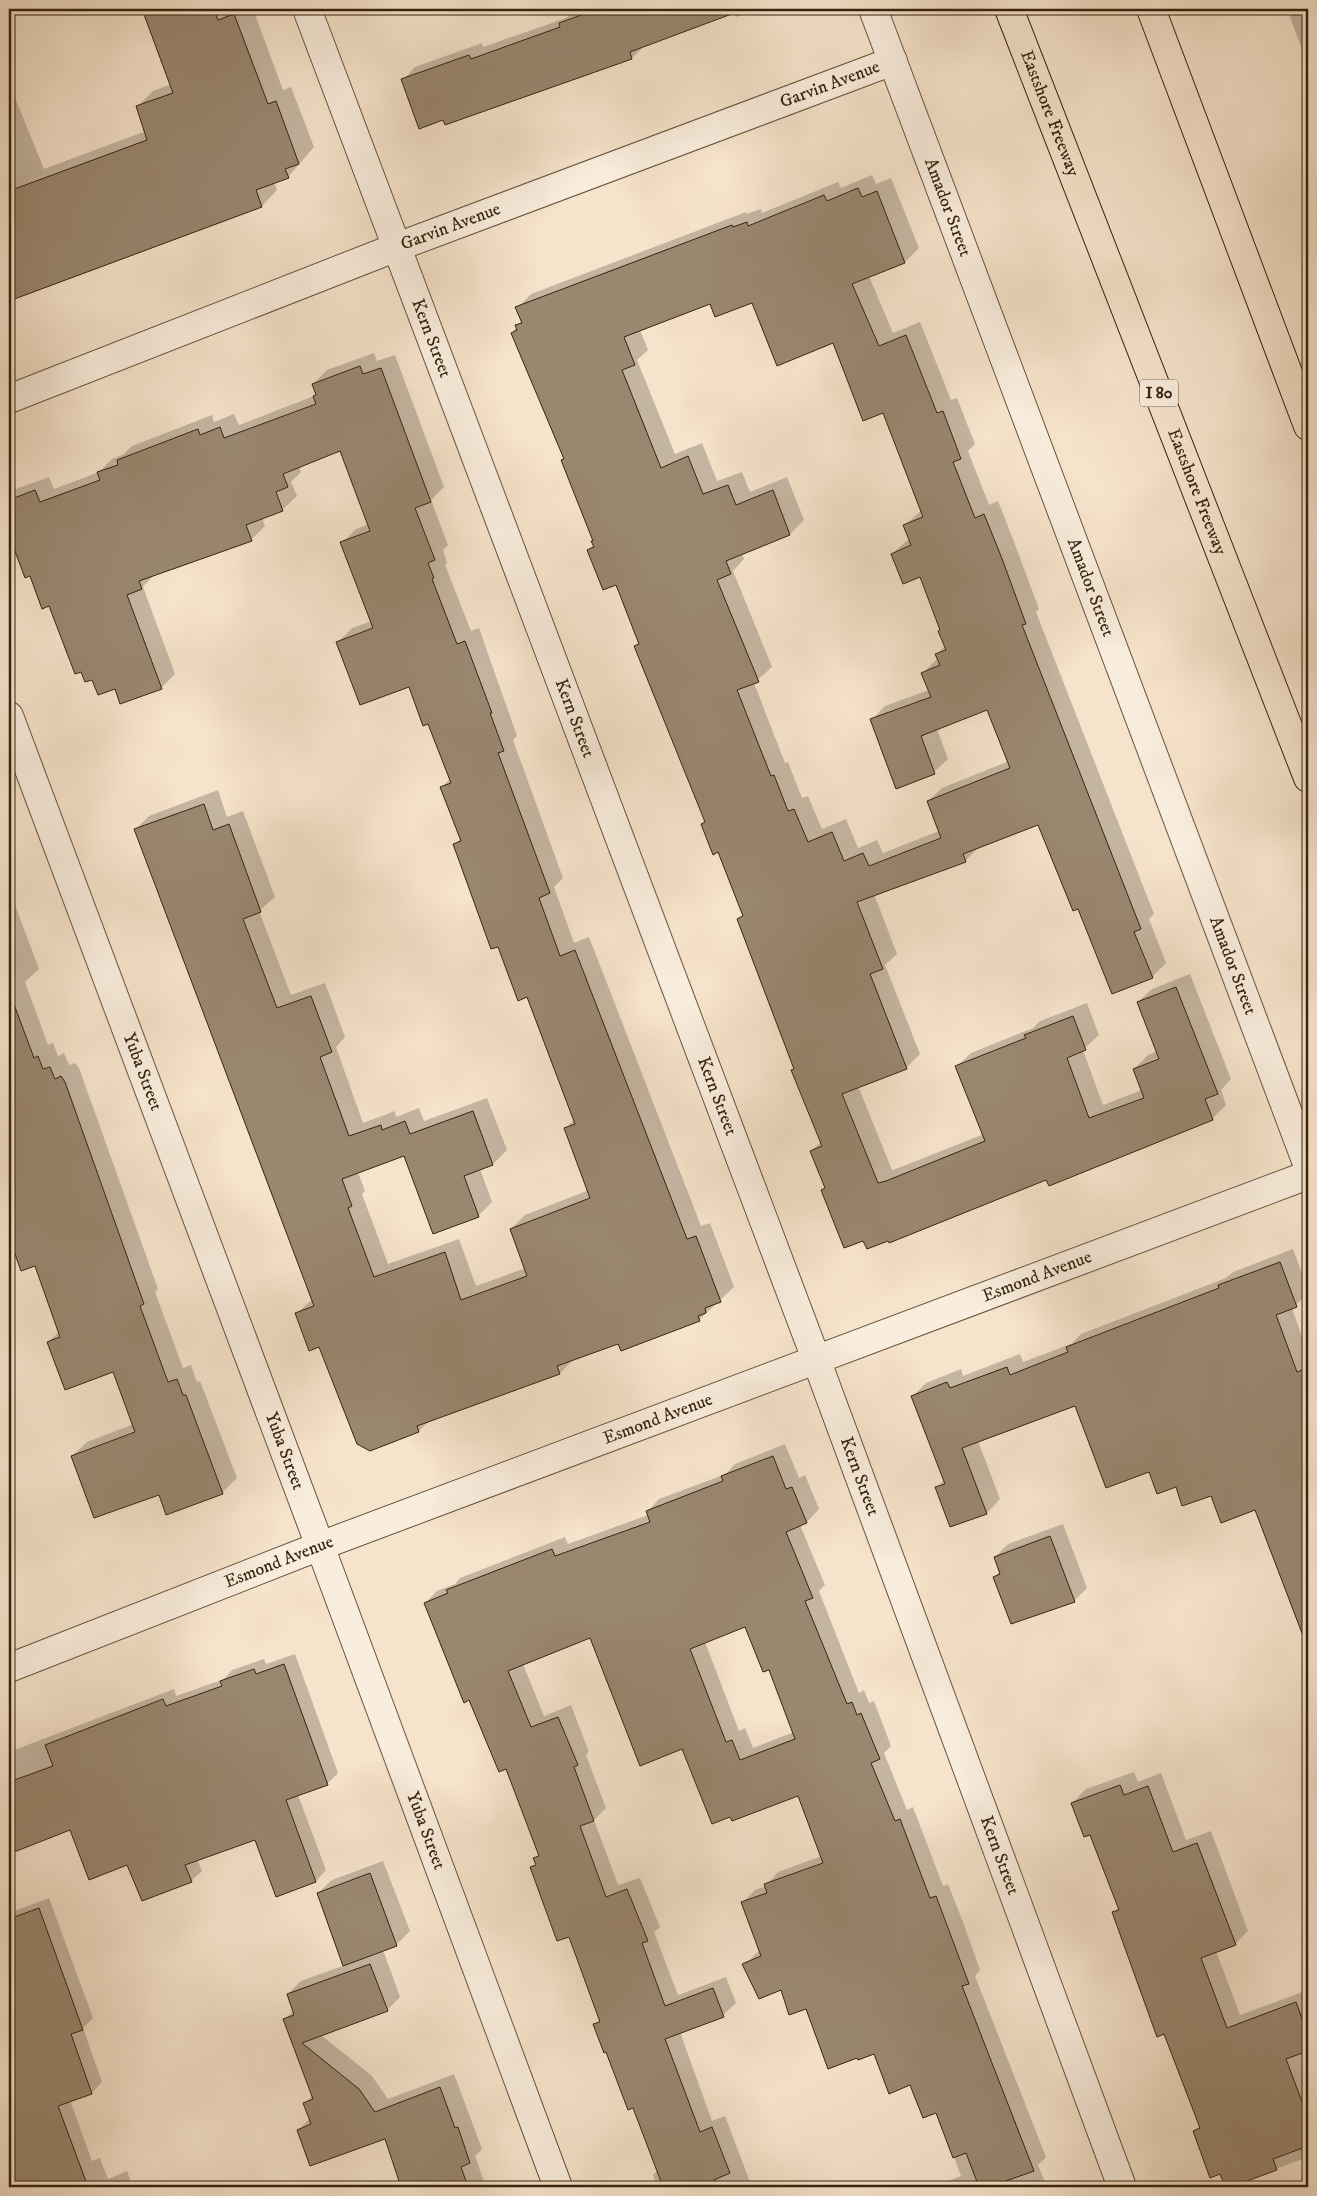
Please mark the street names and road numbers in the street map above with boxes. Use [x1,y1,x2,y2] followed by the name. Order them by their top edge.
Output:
[1015,47,1084,180] street label: Eastshore Freeway
[777,56,883,113] street label: Garvin Avenue
[919,155,976,260] street label: Amador Street
[398,198,504,256] street label: Garvin Avenue
[406,296,456,381] street label: Kern Street
[1140,379,1178,406] road number: I 80
[1162,426,1231,558] street label: Eastshore Freeway
[1062,535,1119,640] street label: Amador Street
[550,676,599,761] street label: Kern Street
[1204,913,1261,1018] street label: Amador Street
[118,1030,167,1114] street label: Yuba Street
[692,1054,742,1139] street label: Kern Street
[979,1246,1095,1307] street label: Esmond Avenue
[600,1389,716,1450] street label: Esmond Avenue
[260,1409,309,1493] street label: Yuba Street
[835,1434,884,1519] street label: Kern Street
[221,1531,337,1593] street label: Esmond Avenue
[401,1789,450,1873] street label: Yuba Street
[975,1813,1024,1898] street label: Kern Street

